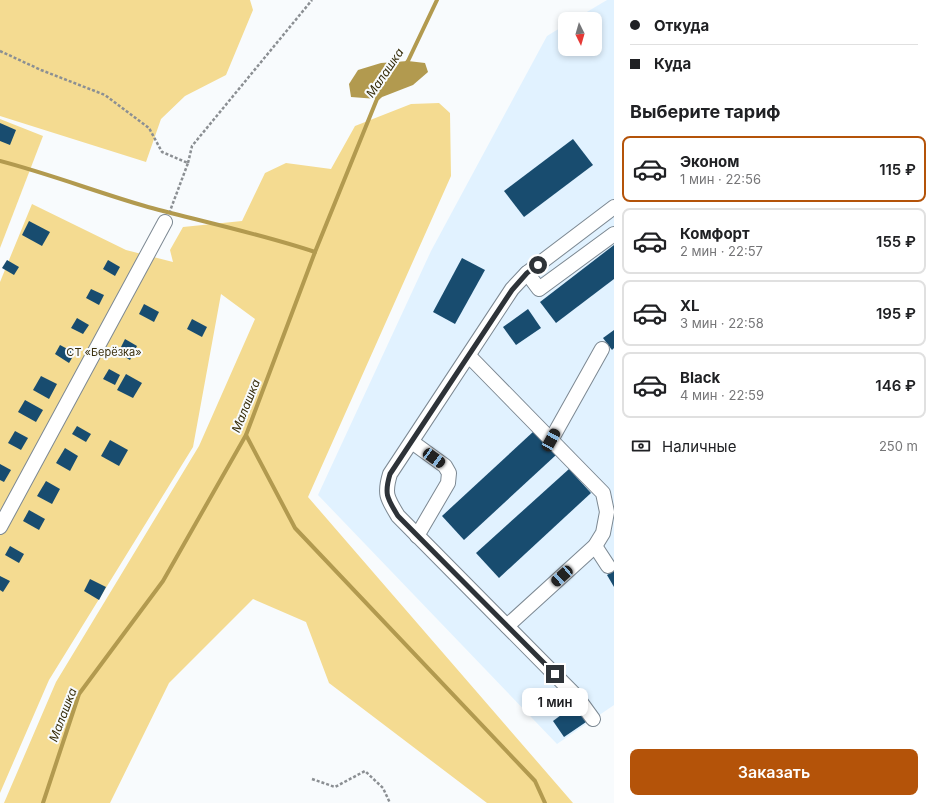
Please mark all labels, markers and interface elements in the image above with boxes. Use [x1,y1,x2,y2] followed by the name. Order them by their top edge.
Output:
[558,12,602,56] north arrow
[558,12,602,56] map controls
[654,16,709,35] text: Откуда
[363,45,407,100] water label: Малашка
[654,54,691,73] text: Куда
[630,101,781,122] text: Выберите тариф
[632,151,668,187] icon: car
[680,152,739,171] text: Эконом
[879,160,916,179] text: 115 ₽
[680,171,761,187] text: 1 мин · 22:56
[632,223,668,259] icon: car
[680,224,750,243] text: Комфорт
[876,232,916,251] text: 155 ₽
[680,243,763,259] text: 2 мин · 22:57
[529,256,547,274] route start
[632,295,668,331] icon: car
[680,296,700,315] text: XL
[876,304,916,323] text: 195 ₽
[680,315,764,331] text: 3 мин · 22:58
[66,345,142,359] park label: СТ «Берёзка»
[632,367,668,403] icon: car
[680,368,720,387] text: Black
[875,376,916,395] text: 146 ₽
[228,377,263,435] water label: Малашка
[680,387,764,403] text: 4 мин · 22:59
[540,427,562,453] car
[630,435,652,457] icon: cash
[662,437,736,456] text: Наличные
[879,438,918,454] text: 250 m
[421,446,447,470] car
[549,564,575,588] car
[546,665,564,683] route end
[45,686,80,744] water label: Малашка
[522,688,588,716] callout: 1 мин
[537,694,573,710] text: 1 мин
[630,749,918,795] button: Заказать

